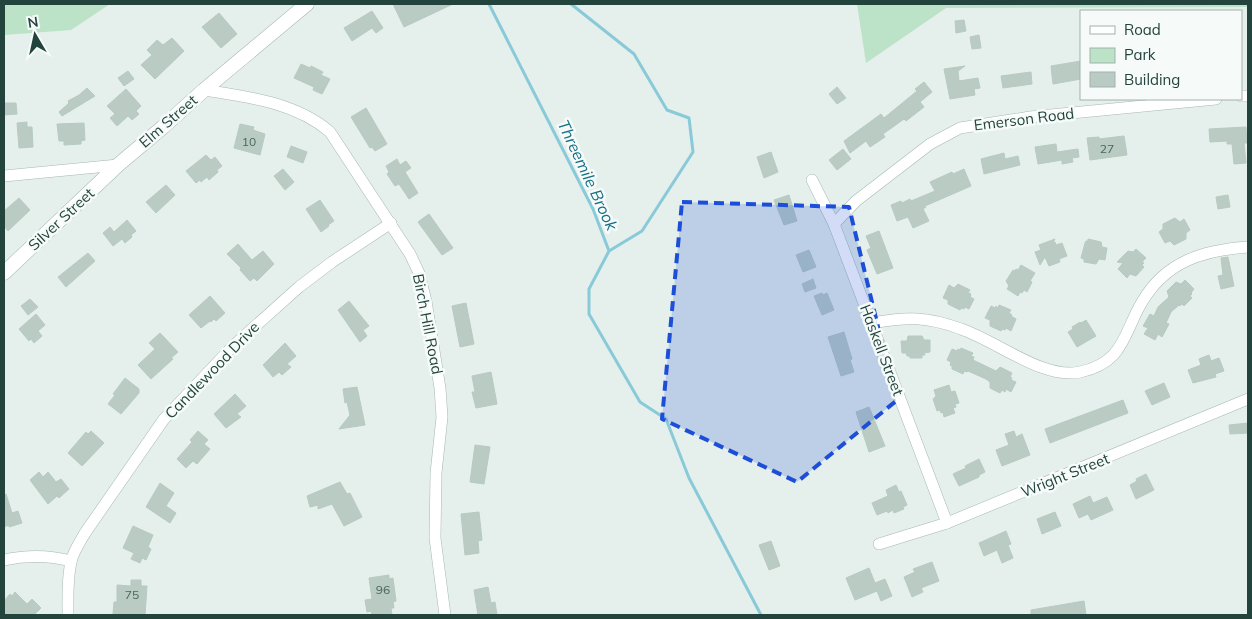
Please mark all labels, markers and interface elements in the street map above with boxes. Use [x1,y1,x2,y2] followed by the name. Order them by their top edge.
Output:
[10,10,60,60] north arrow
[1080,10,1242,100] legend
[26,12,40,32] text: N
[1124,20,1161,39] text: Road
[1124,45,1156,64] text: Park
[1124,70,1180,89] text: Building
[135,91,201,151] street label: Elm Street
[973,103,1075,135] street label: Emerson Road
[554,116,623,234] water label: Threemile Brook
[242,134,256,149] house number: 10
[1100,141,1114,156] house number: 27
[24,184,98,254] street label: Silver Street
[409,272,447,376] street label: Birch Hill Road
[856,302,908,398] street label: Haskell Street
[161,317,263,423] street label: Candlewood Drive
[1018,449,1112,501] street label: Wright Street
[376,582,390,597] house number: 96
[125,587,139,602] house number: 75

